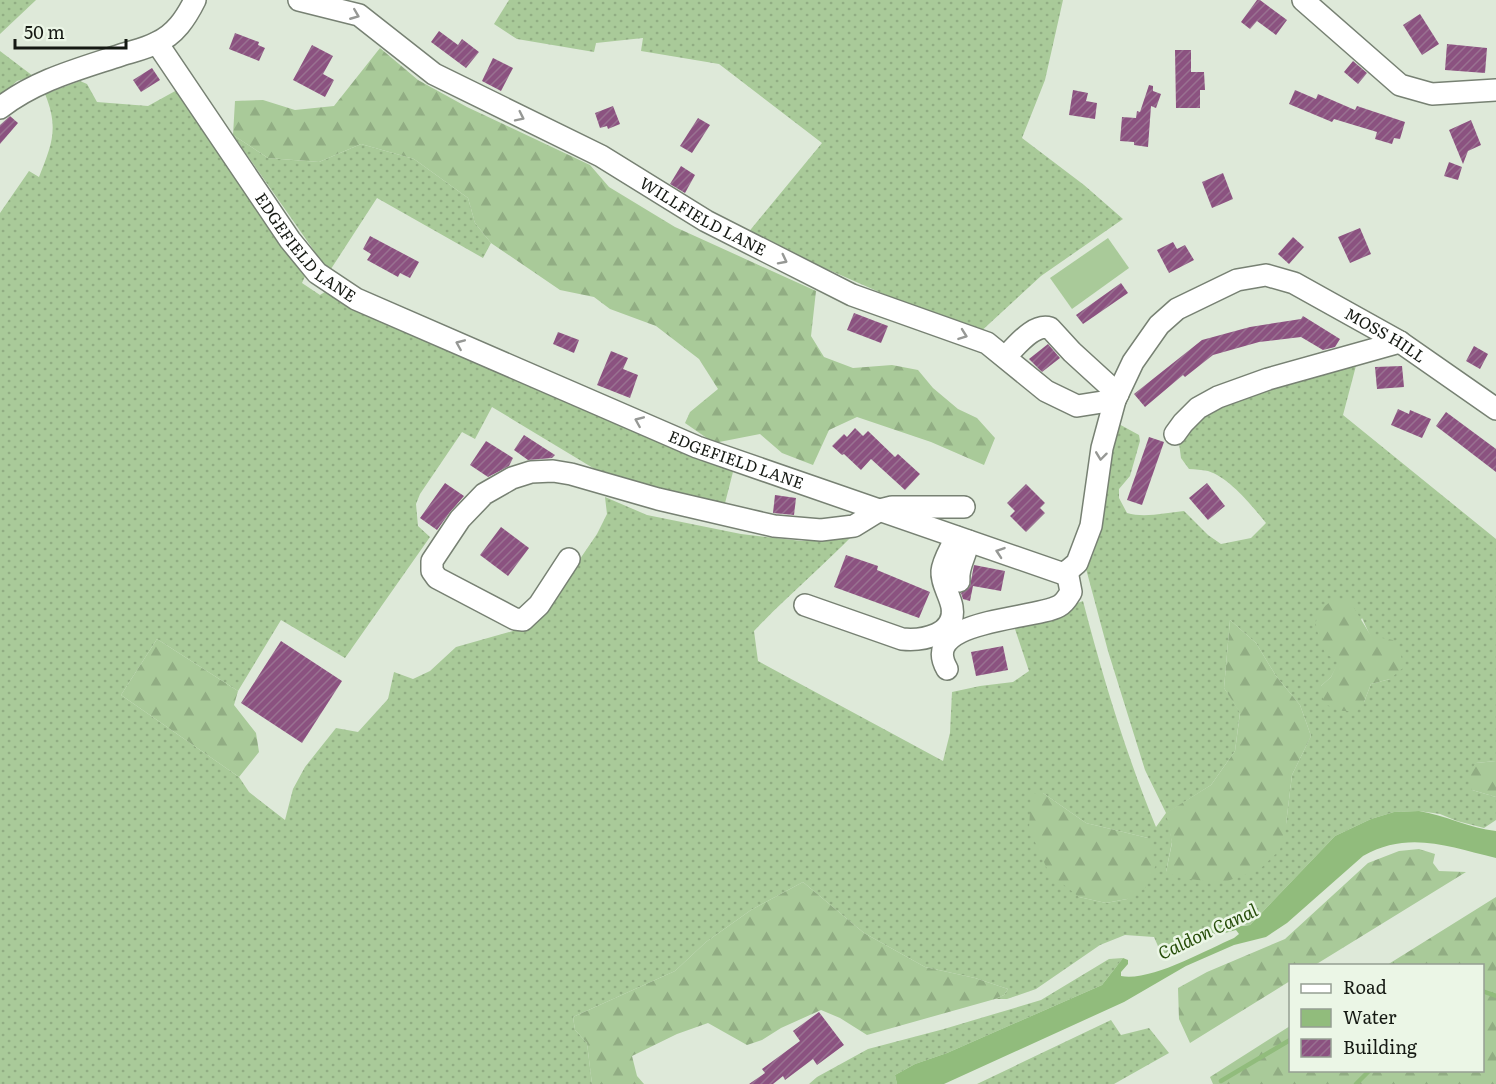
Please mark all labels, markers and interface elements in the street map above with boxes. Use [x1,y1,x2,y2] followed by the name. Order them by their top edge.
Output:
[349,8,360,20] one-way arrow
[15,12,126,50] scale bar
[24,18,65,45] text: 50 m
[514,109,525,121] one-way arrow
[636,170,771,261] street label: WILLFIELD LANE
[250,187,362,307] street label: EDGEFIELD LANE
[777,253,788,264] one-way arrow
[1341,301,1431,368] street label: MOSS HILL
[957,327,968,340] one-way arrow
[455,339,466,351] one-way arrow
[634,417,645,429] one-way arrow
[665,423,807,494] street label: EDGEFIELD LANE
[1096,452,1108,461] one-way arrow
[995,546,1006,559] one-way arrow
[1153,895,1263,966] water label: Caldon Canal
[1289,964,1484,1072] legend
[1343,973,1387,1000] text: Road
[1343,1003,1397,1030] text: Water
[1343,1033,1418,1060] text: Building

